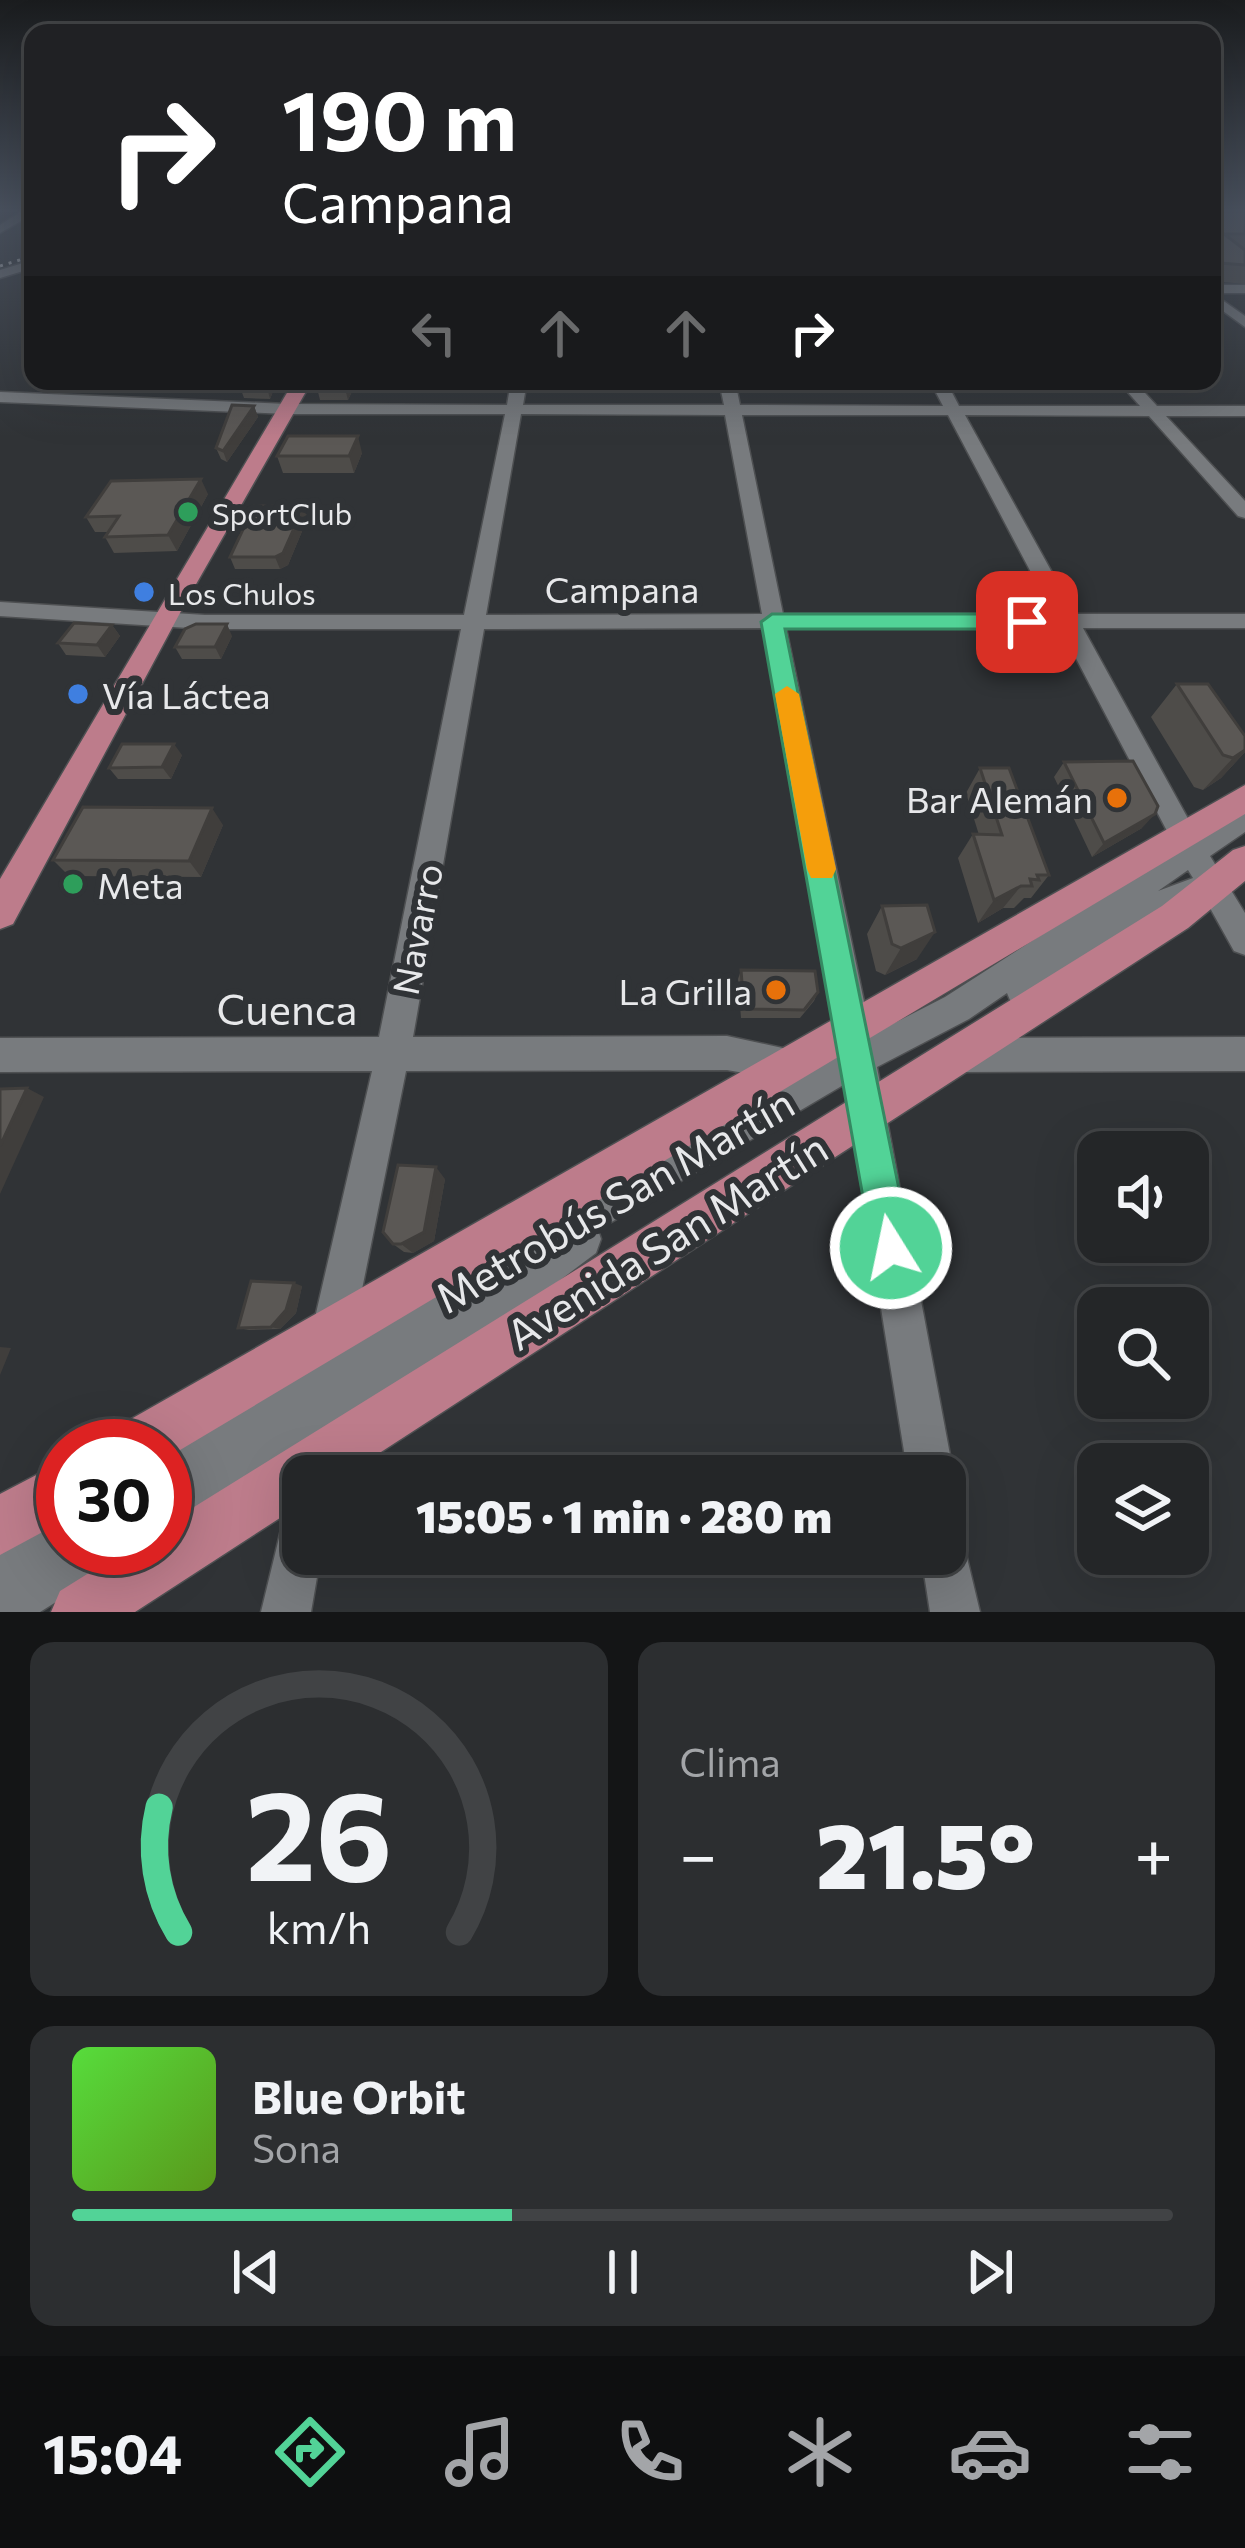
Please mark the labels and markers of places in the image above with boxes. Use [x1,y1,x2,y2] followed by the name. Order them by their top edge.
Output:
[212,494,352,531] place label: SportClub
[175,499,201,525] marker: SportClub
[976,571,1078,673] pin
[168,574,316,611] place label: Los Chulos
[131,579,157,605] marker: Los Chulos
[102,672,271,716] place label: Vía Láctea
[65,681,91,707] marker: Vía Láctea
[906,776,1093,820] place label: Bar Alemán
[1104,785,1130,811] marker: Bar Alemán
[97,862,184,906] place label: Meta
[60,871,86,897] marker: Meta
[619,968,752,1012] place label: La Grilla
[763,977,789,1003] marker: La Grilla

